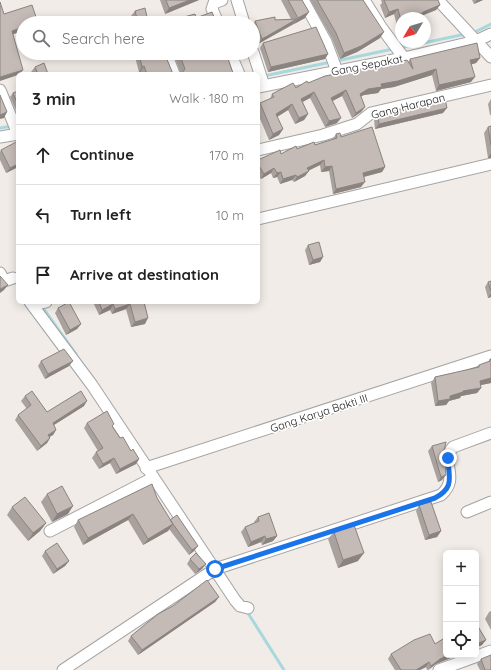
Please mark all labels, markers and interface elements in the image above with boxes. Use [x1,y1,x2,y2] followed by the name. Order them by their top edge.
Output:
[395,12,431,48] north arrow
[16,16,260,60] search box
[30,27,52,49] icon: search
[62,29,145,48] text: Search here
[330,51,404,79] street label: Gang Sepakat
[32,88,76,109] text: 3 min
[169,90,244,106] text: Walk · 180 m
[370,90,446,122] street label: Gang Harapan
[32,144,54,166] icon: ahead
[70,145,134,164] text: Continue
[209,147,244,163] text: 170 m
[32,204,54,226] icon: left
[70,205,132,224] text: Turn left
[216,207,244,223] text: 10 m
[32,264,54,286] icon: arrive
[70,265,219,284] text: Arrive at destination
[268,391,370,435] street label: Gang Karya Bakti III
[439,449,457,467] route end
[443,550,479,658] map controls
[443,550,479,586] button: +
[206,560,224,578] route start
[443,586,479,622] button: −
[443,622,479,658] button: locate

